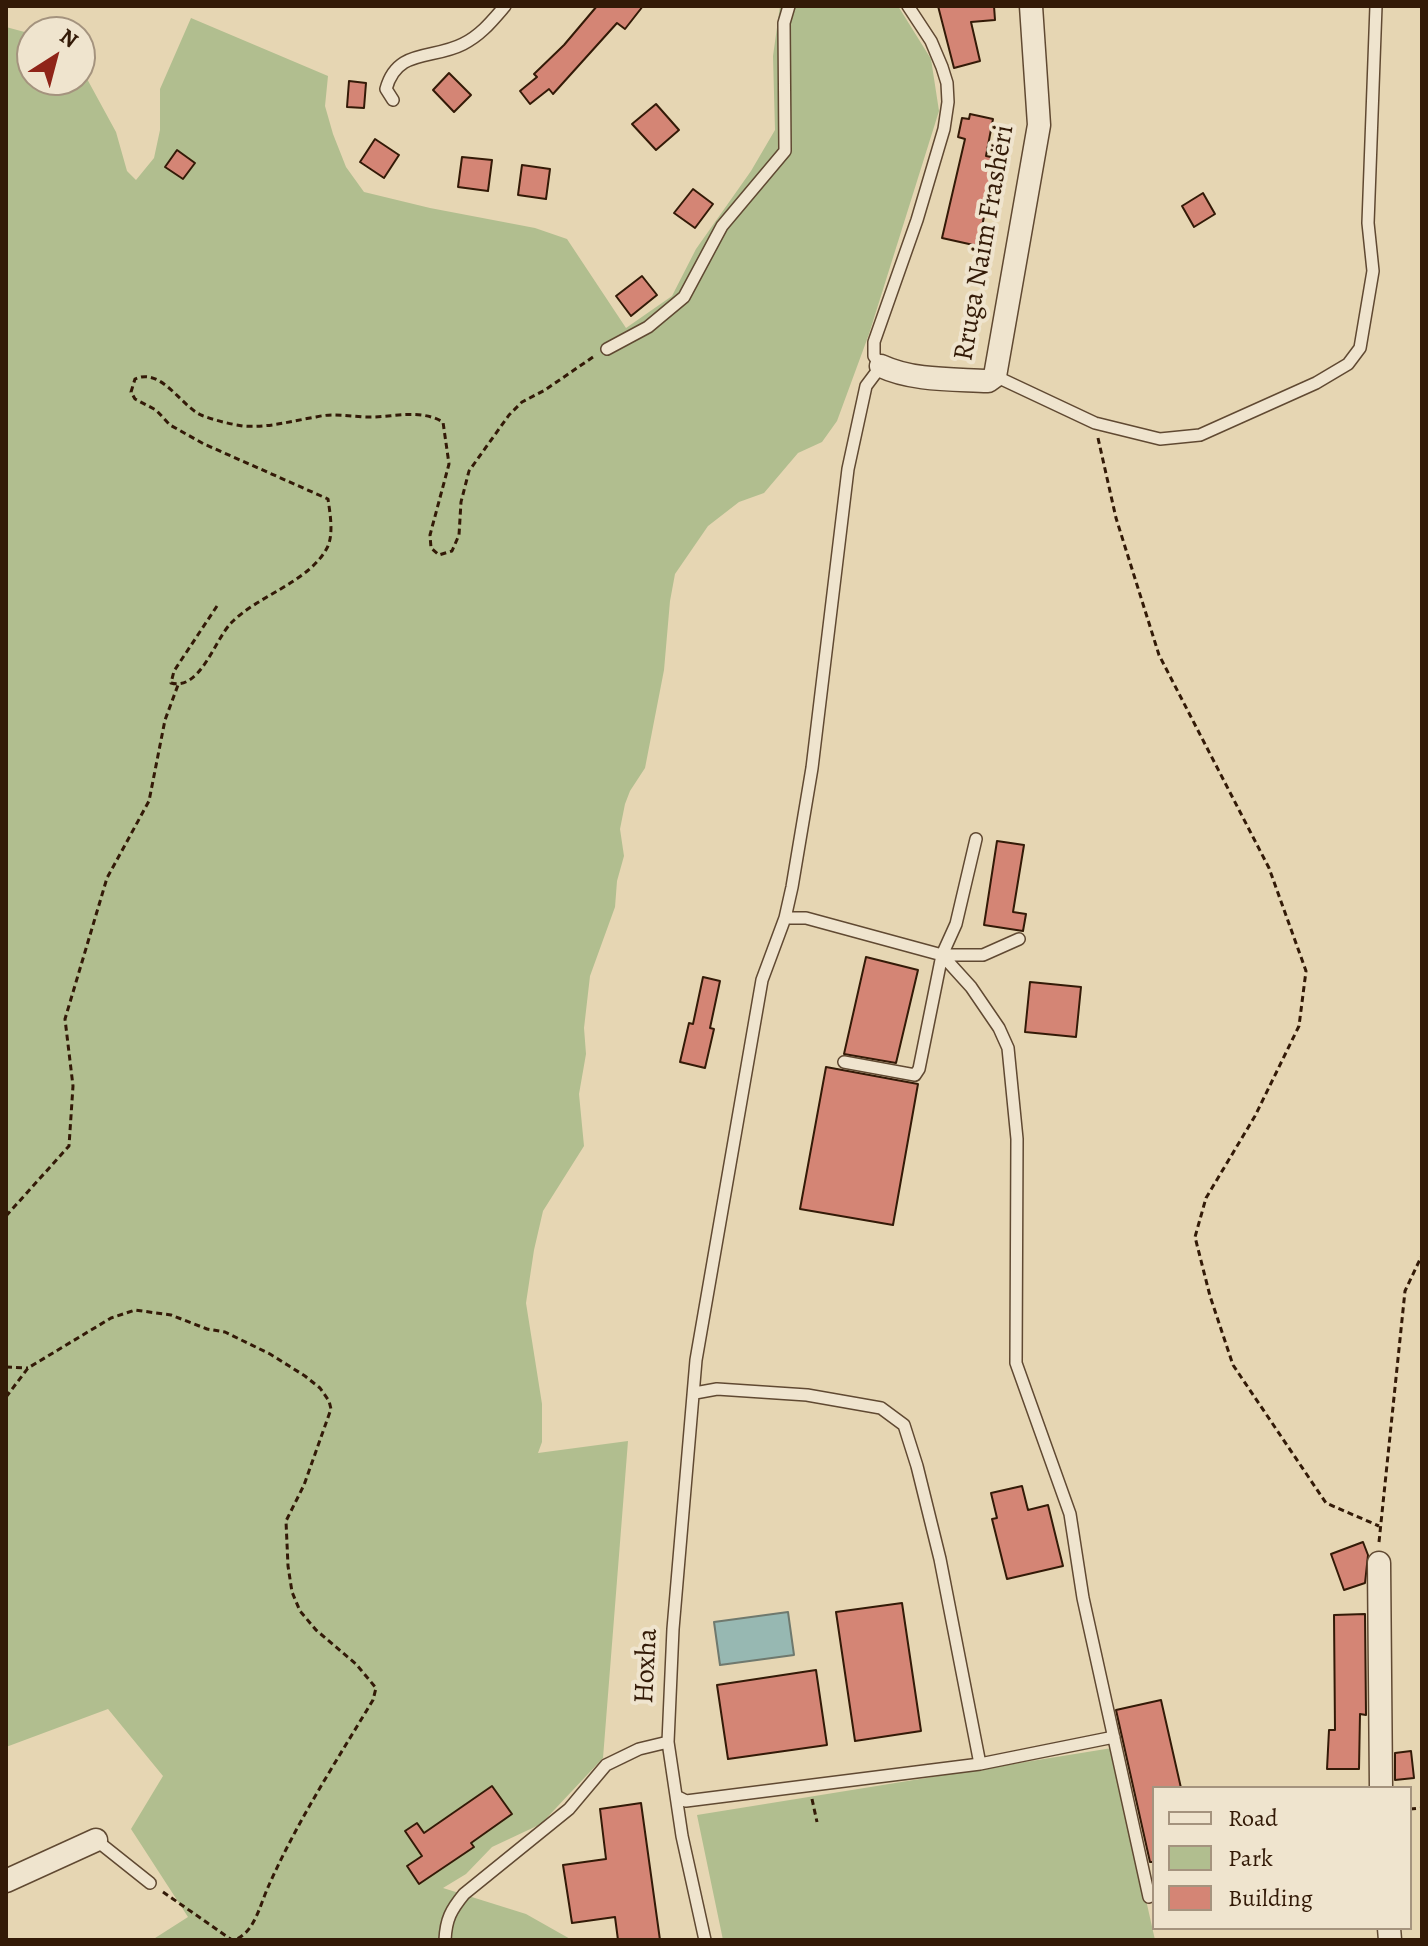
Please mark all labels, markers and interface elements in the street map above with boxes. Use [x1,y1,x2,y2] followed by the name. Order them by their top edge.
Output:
[16,16,96,96] north arrow
[54,21,84,55] text: N
[948,122,1022,364] street label: Rruga Naim Frashëri
[628,1628,666,1704] street label: Hoxha
[1152,1786,1412,1930] legend
[1228,1802,1278,1834] text: Road
[1228,1842,1273,1874] text: Park
[1228,1882,1313,1914] text: Building

